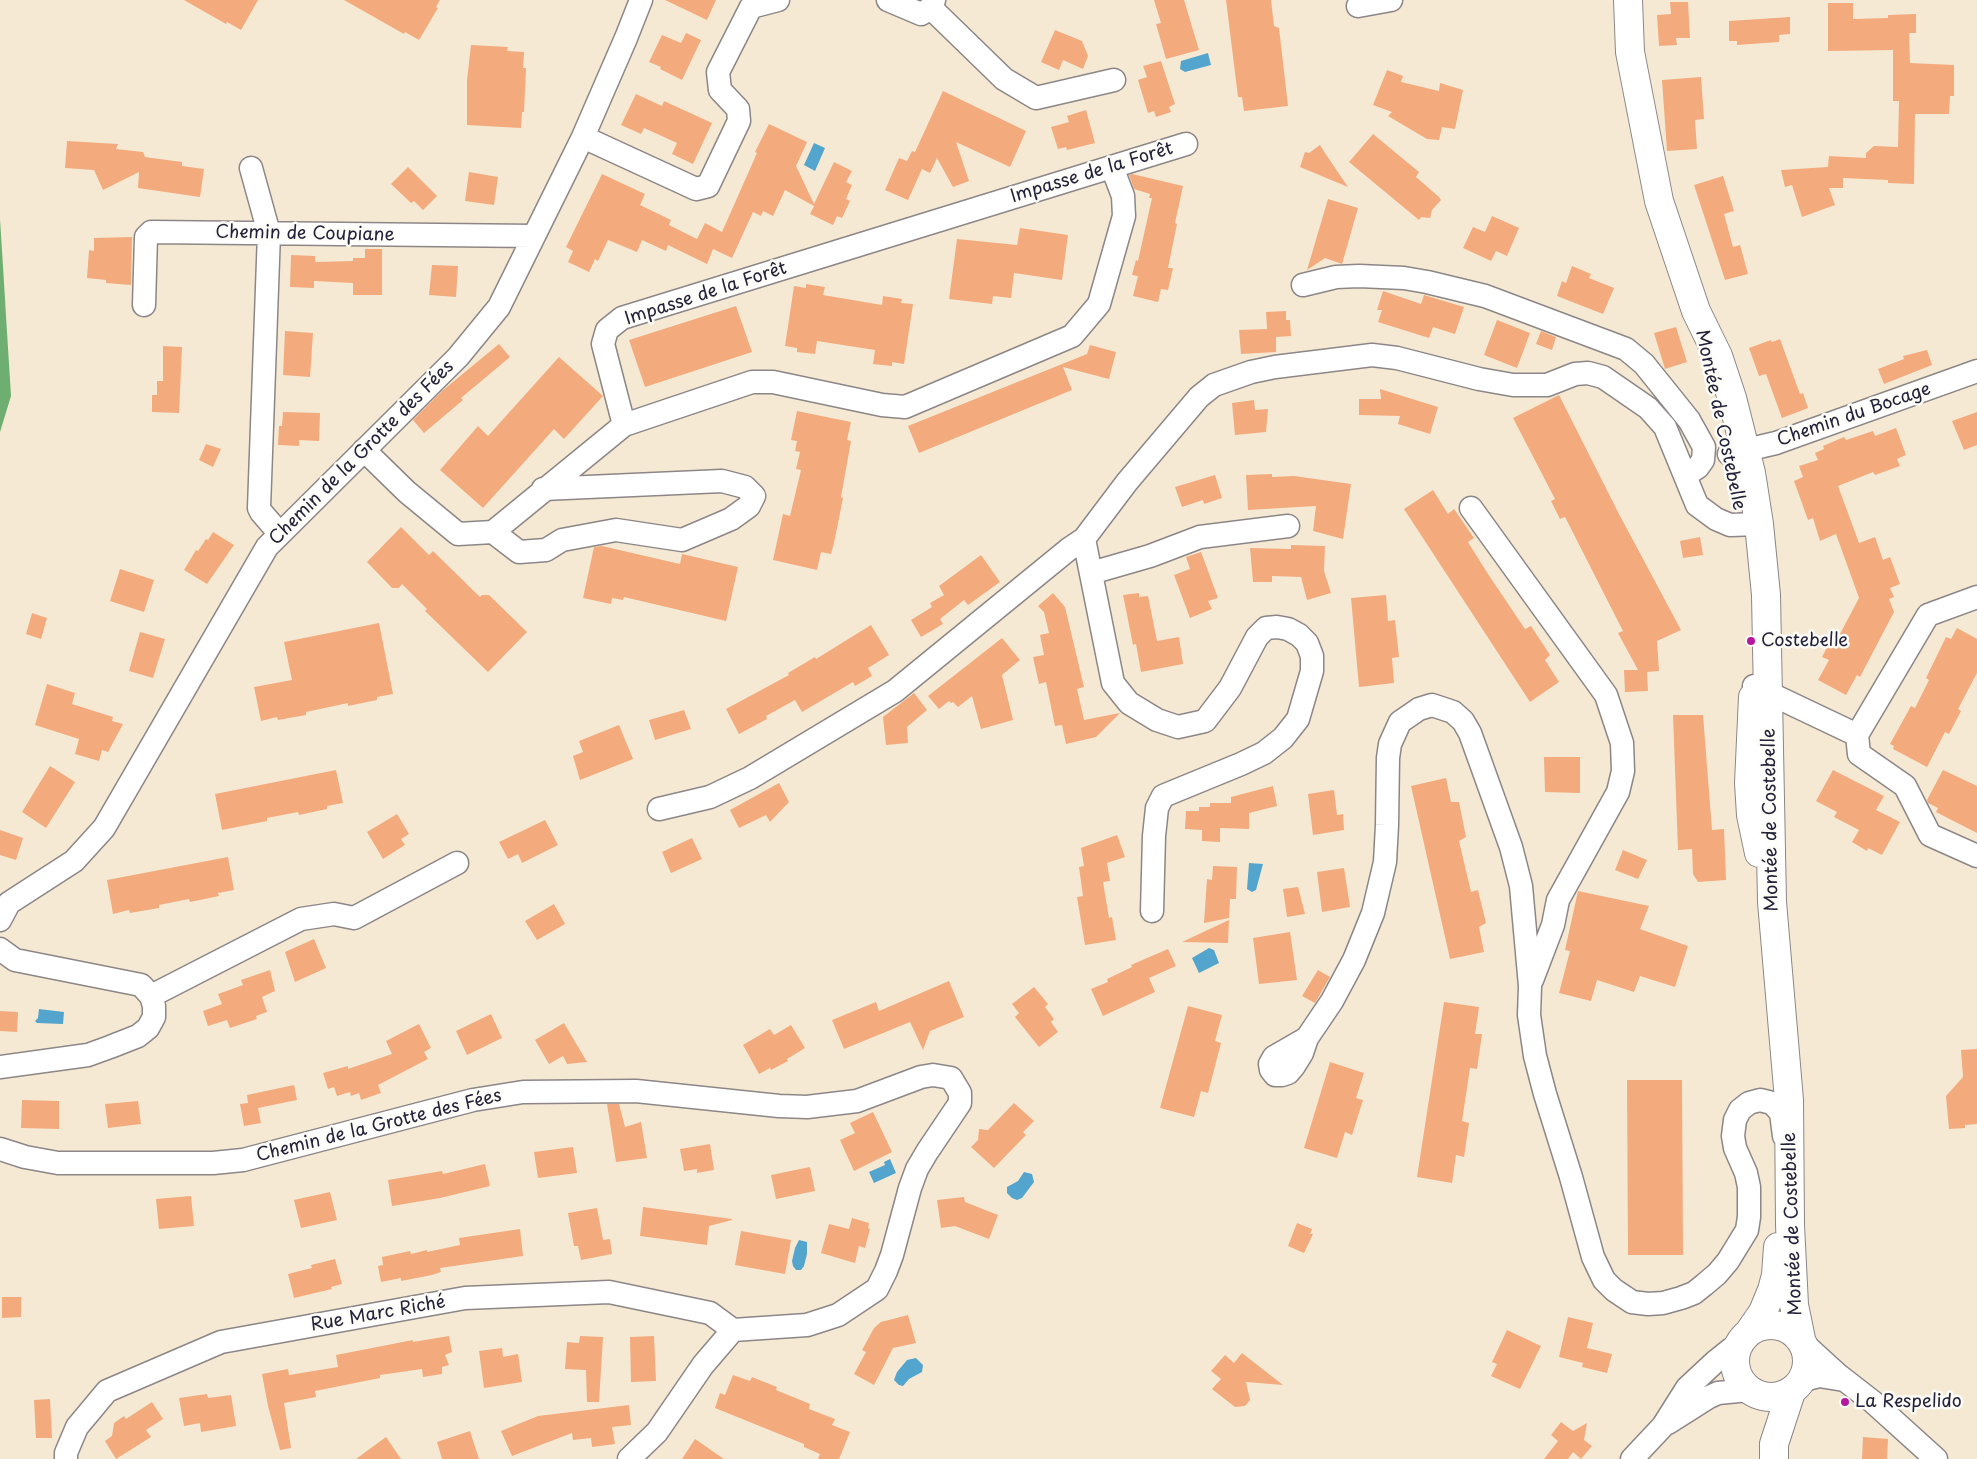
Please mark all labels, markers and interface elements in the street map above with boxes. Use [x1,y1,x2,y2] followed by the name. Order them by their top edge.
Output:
[1008,138,1176,208] street label: Impasse de la Forêt
[215,222,395,246] street label: Chemin de Coupiane
[622,258,790,330] street label: Impasse de la Forêt
[1690,328,1750,512] street label: Montée de Costebelle
[265,356,459,550] street label: Chemin de la Grotte des Fées
[1774,379,1934,451] street label: Chemin du Bocage
[1761,630,1848,652] place label: Costebelle
[1745,635,1757,647] marker: Costebelle
[1759,728,1783,912] street label: Montée de Costebelle
[254,1085,504,1167] street label: Chemin de la Grotte des Fées
[1779,1132,1807,1316] street label: Montée de Costebelle
[309,1292,447,1336] street label: Rue Marc Riché
[1855,1391,1962,1413] place label: La Respelido
[1839,1396,1851,1408] marker: La Respelido

